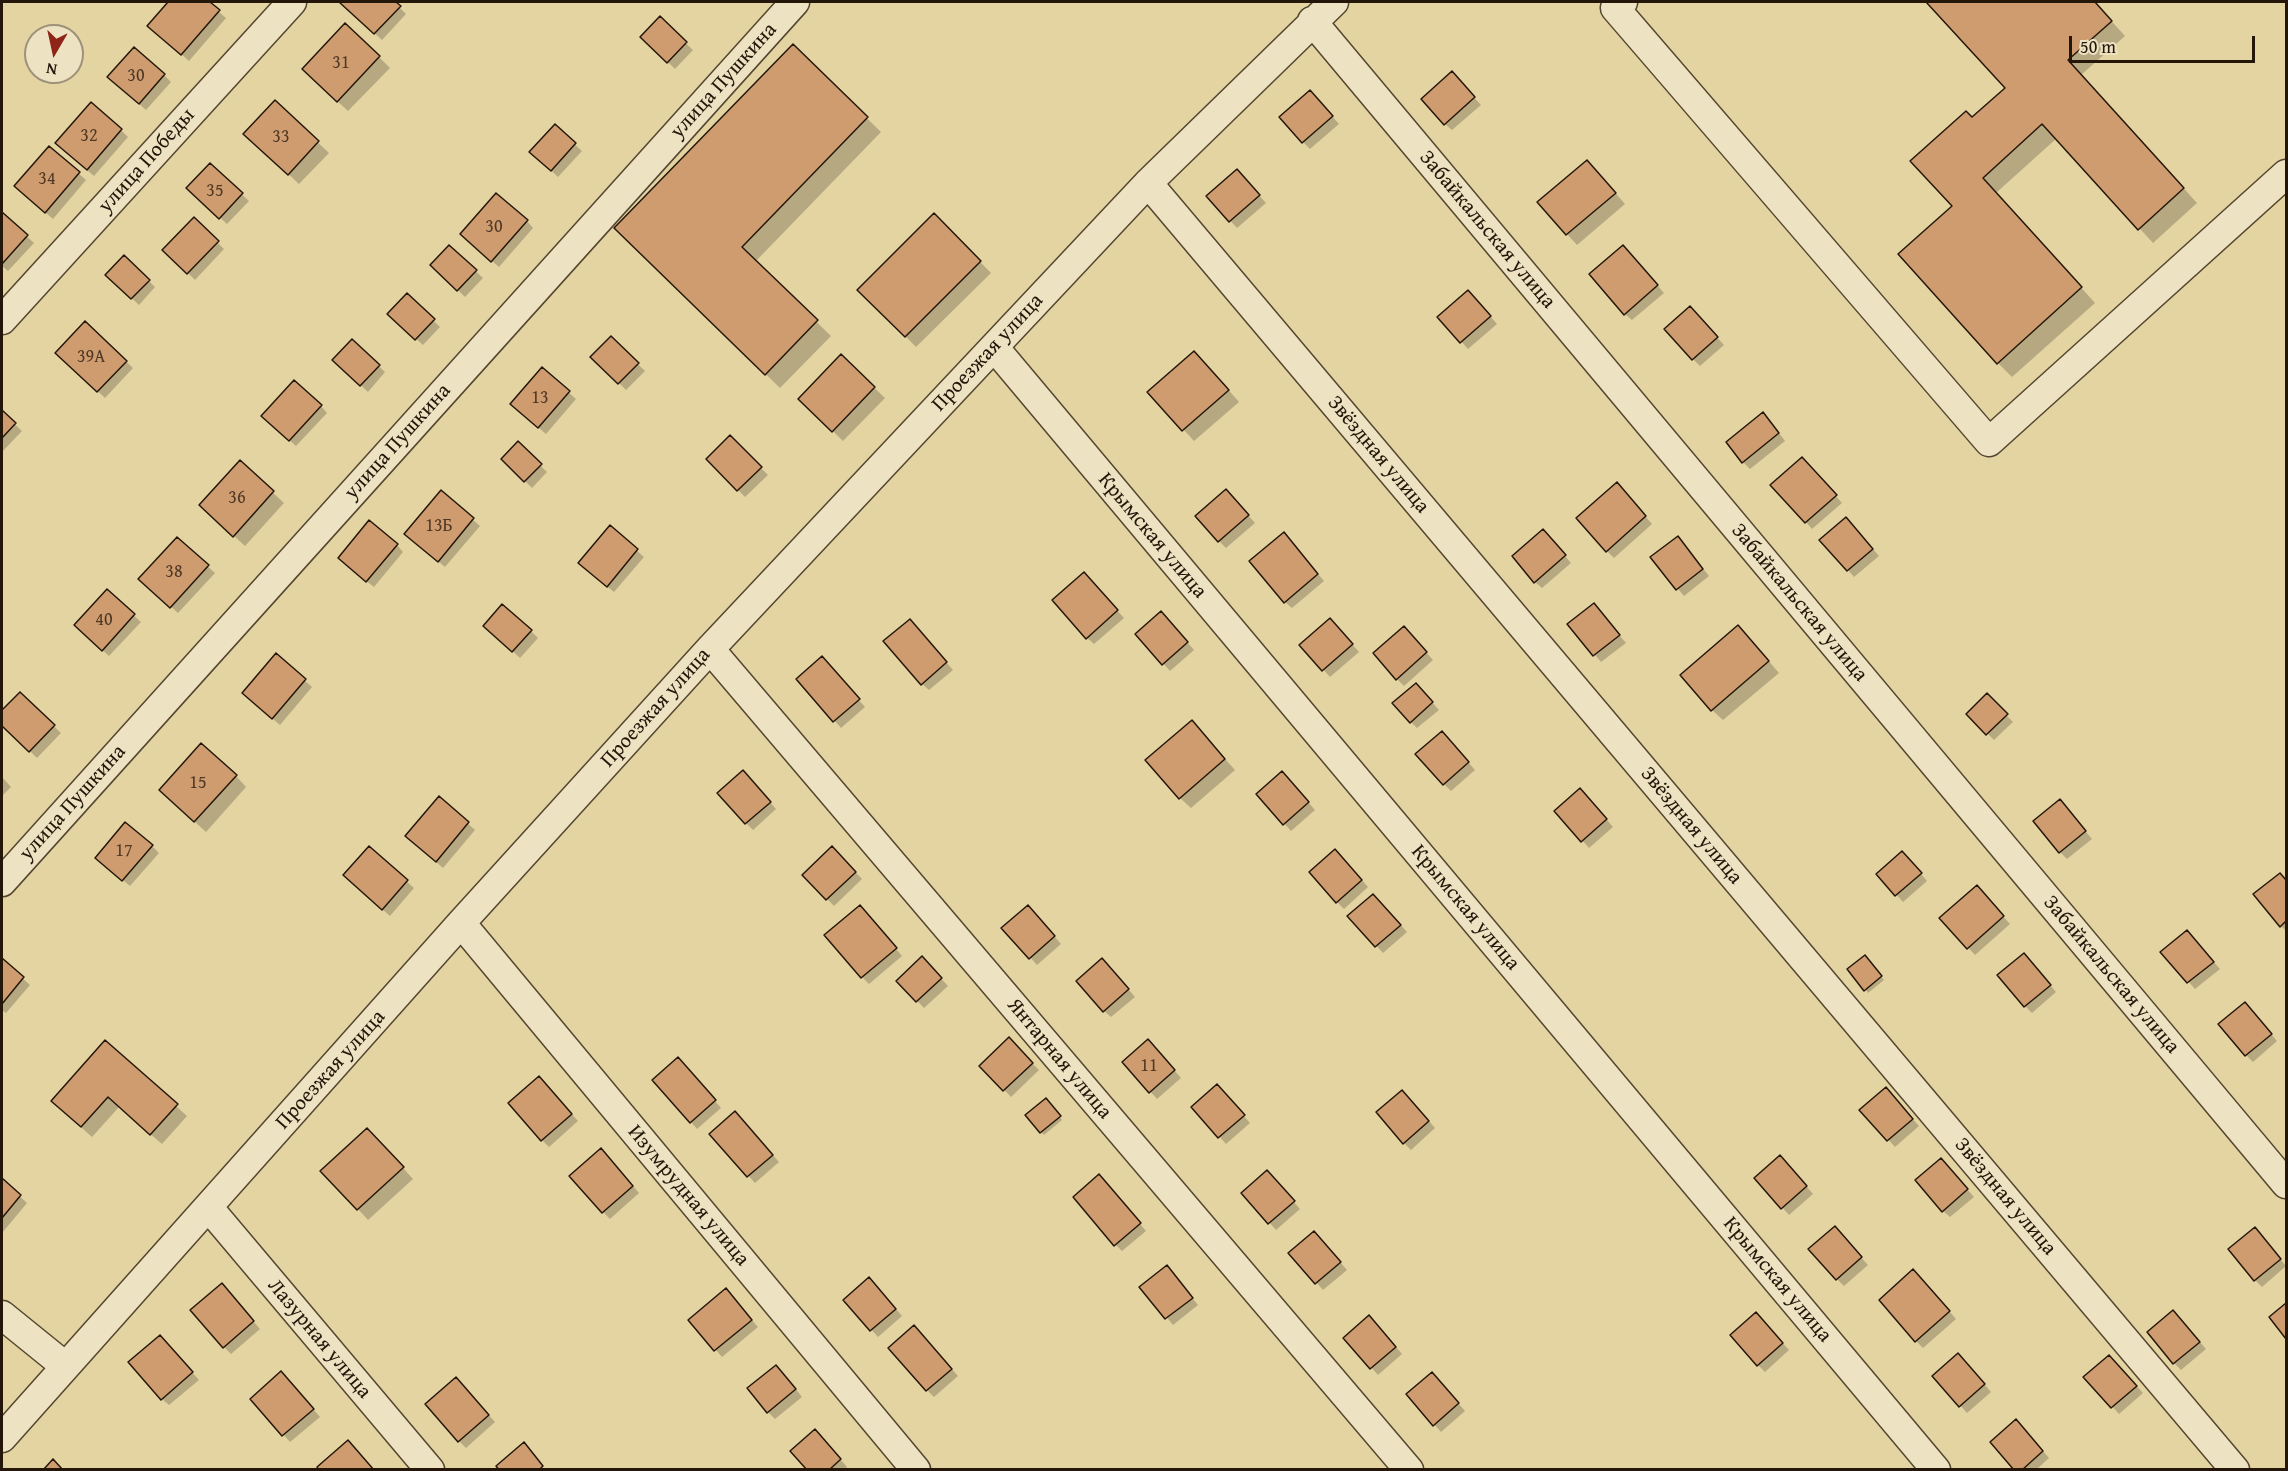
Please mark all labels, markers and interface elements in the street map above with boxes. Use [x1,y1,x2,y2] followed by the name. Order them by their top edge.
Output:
[665,18,783,144] street label: улица Пушкина
[24,24,84,84] north arrow
[2072,24,2258,62] scale bar
[2080,33,2116,60] text: 50 m
[332,52,350,74] house number: 31
[44,57,59,82] text: N
[127,65,145,87] house number: 30
[93,103,201,219] street label: улица Победы
[80,125,98,147] house number: 32
[272,126,290,148] house number: 33
[1413,146,1561,314] street label: Забайкальская улица
[38,168,56,190] house number: 34
[206,180,224,202] house number: 35
[485,216,503,238] house number: 30
[927,289,1049,417] street label: Проезжая улица
[77,346,105,368] house number: 39А
[339,379,457,505] street label: улица Пушкина
[531,387,549,409] house number: 13
[1322,391,1434,519] street label: Звёздная улица
[1092,468,1212,604] street label: Крымская улица
[228,487,246,509] house number: 36
[425,515,453,537] house number: 13Б
[1725,519,1873,687] street label: Забайкальская улица
[165,561,183,583] house number: 38
[95,609,113,631] house number: 40
[596,643,716,773] street label: Проезжая улица
[14,740,132,866] street label: улица Пушкина
[1635,762,1747,890] street label: Звёздная улица
[189,772,207,794] house number: 15
[115,840,133,862] house number: 17
[1405,840,1525,976] street label: Крымская улица
[2037,891,2185,1059] street label: Забайкальская улица
[1001,993,1117,1125] street label: Янтарная улица
[271,1005,391,1135] street label: Проезжая улица
[1140,1055,1158,1077] house number: 11
[622,1120,754,1272] street label: Изумрудная улица
[1949,1133,2061,1261] street label: Звёздная улица
[1717,1212,1837,1348] street label: Крымская улица
[262,1274,376,1404] street label: Лазурная улица

